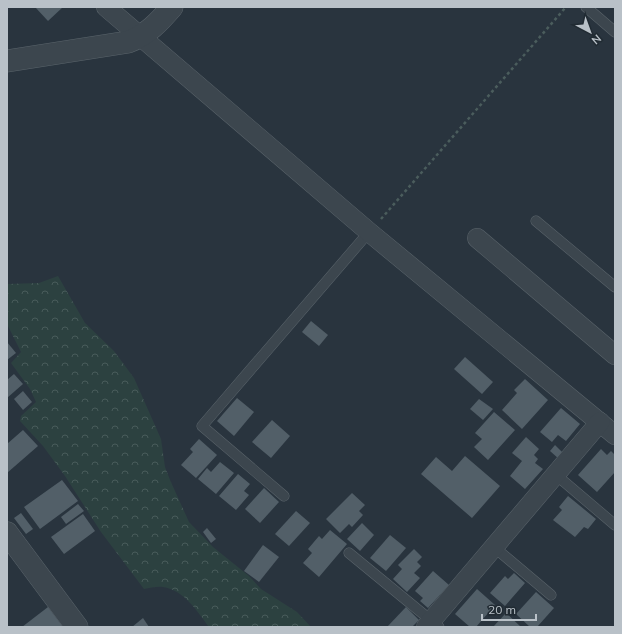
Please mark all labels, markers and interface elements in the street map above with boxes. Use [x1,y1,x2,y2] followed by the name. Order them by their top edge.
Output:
[570,12,610,52] north arrow
[589,32,604,48] text: N
[482,596,536,622] scale bar
[488,602,516,617] text: 20 m

